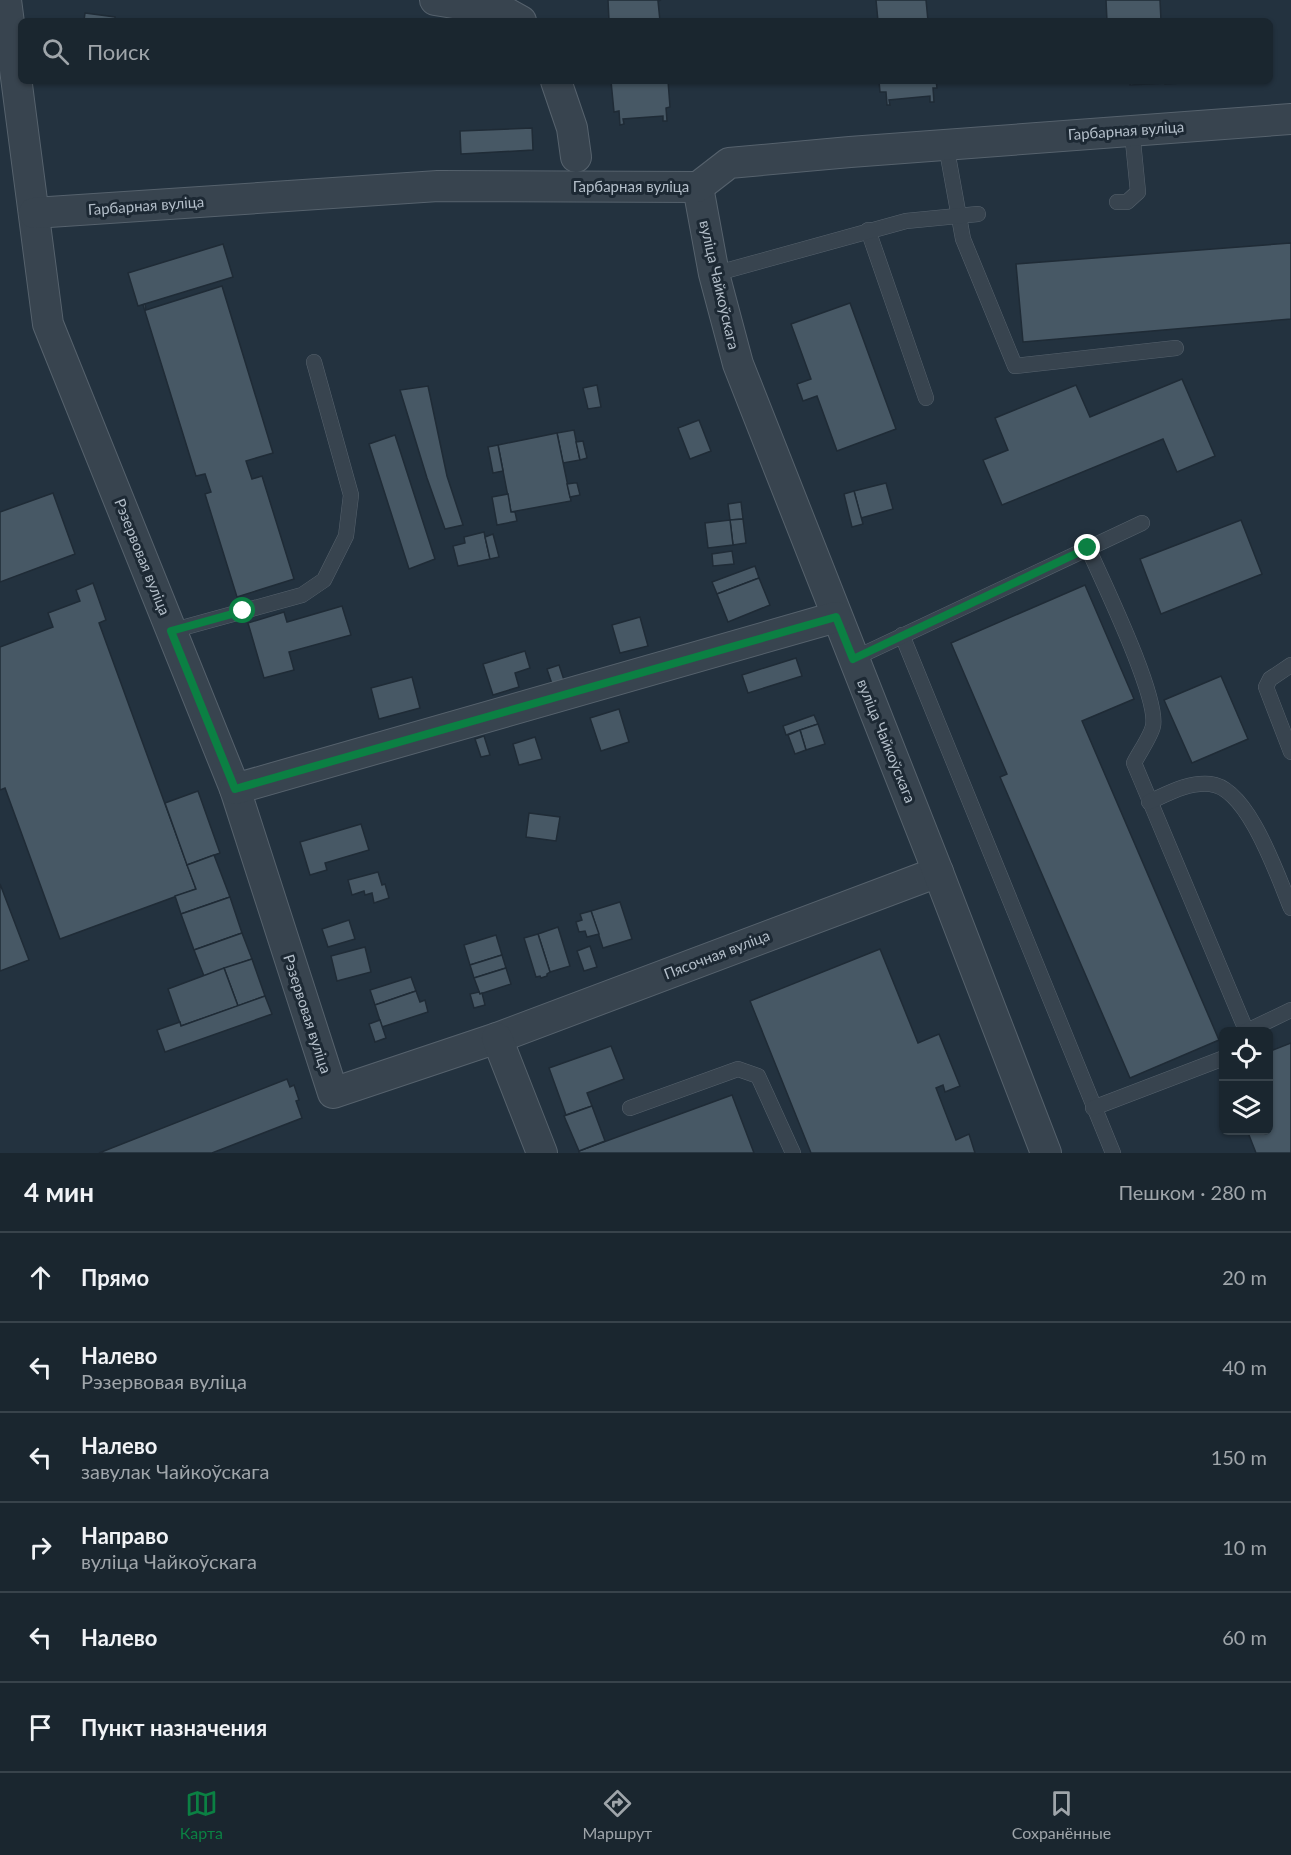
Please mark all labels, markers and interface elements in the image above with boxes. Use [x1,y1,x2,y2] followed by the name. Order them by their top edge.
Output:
[18,18,1273,84] search box
[39,35,72,68] icon: search
[87,38,150,65] text: Поиск
[1067,117,1185,143] street label: Гарбарная вуліца
[573,177,689,195] street label: Гарбарная вуліца
[87,192,205,218] street label: Гарбарная вуліца
[696,218,744,351] street label: вуліца Чайкоўскага
[111,496,175,618] street label: Рэзервовая вуліца
[1074,534,1100,560] route end
[229,597,255,623] route start
[854,676,920,805] street label: вуліца Чайкоўскага
[661,926,772,983] street label: Пясочная вуліца
[280,952,336,1076] street label: Рэзервовая вуліца
[1219,1027,1273,1135] map controls
[1219,1027,1273,1081] button: locate
[1219,1081,1273,1135] button: layers
[24,1176,94,1208] text: 4 мин
[1118,1180,1267,1204] text: Пешком · 280 m
[24,1261,57,1294] icon: ahead
[81,1264,149,1291] text: Прямо
[1222,1265,1267,1289] text: 20 m
[81,1342,157,1369] text: Налево
[24,1351,57,1384] icon: left
[1222,1355,1267,1379] text: 40 m
[81,1369,247,1393] text: Рэзервовая вуліца
[81,1432,157,1459] text: Налево
[24,1441,57,1474] icon: left
[1211,1445,1267,1469] text: 150 m
[81,1459,269,1483] text: завулак Чайкоўскага
[81,1522,169,1549] text: Направо
[24,1531,57,1564] icon: right
[1222,1535,1267,1559] text: 10 m
[81,1549,257,1573] text: вуліца Чайкоўскага
[24,1621,57,1654] icon: left
[81,1624,157,1651] text: Налево
[1222,1625,1267,1649] text: 60 m
[24,1711,57,1744] icon: arrive
[81,1714,267,1741] text: Пункт назначения
[180,1787,223,1842] tab: Карта
[582,1787,652,1842] tab: Маршрут
[1012,1787,1111,1842] tab: Сохранённые

